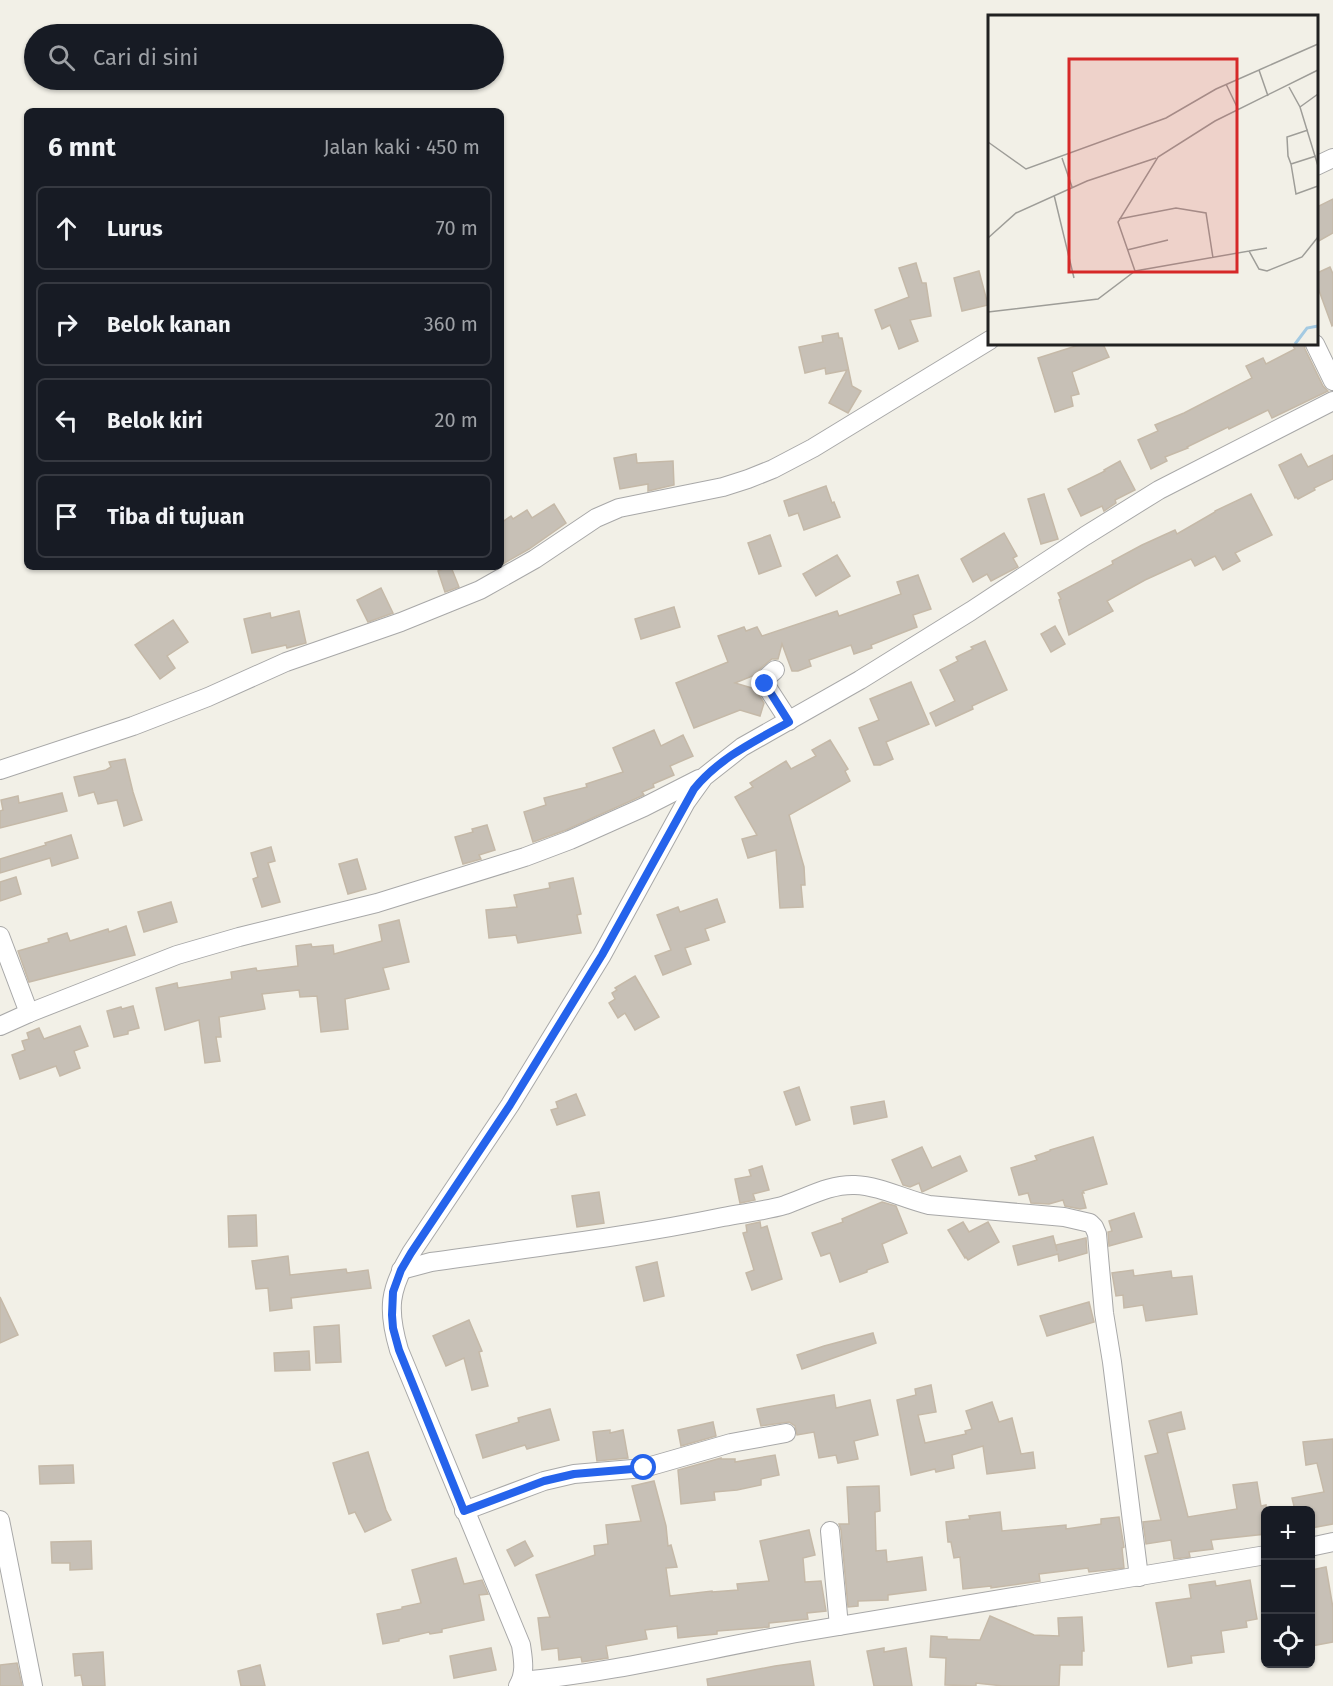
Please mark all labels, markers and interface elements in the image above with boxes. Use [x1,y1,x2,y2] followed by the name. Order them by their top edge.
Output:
[988,15,1318,345] inset map
[24,24,504,90] search box
[45,41,78,74] icon: search
[93,44,198,71] text: Cari di sini
[48,132,116,163] text: 6 mnt
[323,135,480,159] text: Jalan kaki · 450 m
[50,212,83,245] icon: ahead
[107,215,163,242] text: Lurus
[436,216,478,240] text: 70 m
[50,308,83,341] icon: right
[107,311,231,338] text: Belok kanan
[424,312,478,336] text: 360 m
[50,404,83,437] icon: left
[107,407,203,434] text: Belok kiri
[435,408,478,432] text: 20 m
[50,500,83,533] icon: arrive
[107,503,244,530] text: Tiba di tujuan
[751,670,777,696] route end
[630,1454,656,1480] route start
[1261,1506,1315,1668] map controls
[1261,1506,1315,1560] button: +
[1261,1560,1315,1614] button: −
[1261,1614,1315,1668] button: locate

